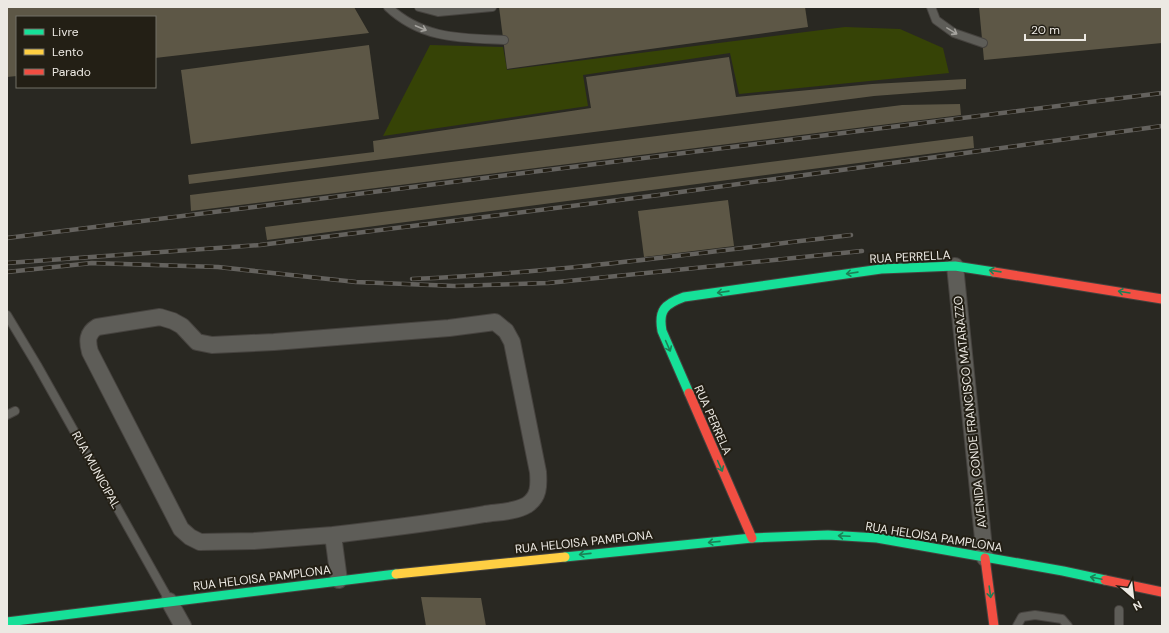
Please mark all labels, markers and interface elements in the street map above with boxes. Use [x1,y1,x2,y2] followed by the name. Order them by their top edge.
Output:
[16,16,156,88] legend
[1025,16,1085,42] scale bar
[1031,22,1060,38] text: 20 m
[52,24,79,40] text: Livre
[414,25,426,32] one-way arrow
[946,27,958,35] one-way arrow
[52,44,83,60] text: Lento
[52,64,91,80] text: Parado
[869,247,951,267] street label: RUA PERRELLA
[989,267,1002,275] one-way arrow
[846,269,859,277] one-way arrow
[717,288,730,296] one-way arrow
[1117,288,1130,296] one-way arrow
[950,295,990,529] street label: AVENIDA CONDE FRANCISCO MATARAZZO
[665,340,672,352] one-way arrow
[690,383,736,457] street label: RUA PERRELA
[68,428,124,512] street label: RUA MUNICIPAL
[717,459,724,471] one-way arrow
[864,518,1004,556] street label: RUA HELOISA PAMPLONA
[514,527,654,557] street label: RUA HELOISA PAMPLONA
[838,532,851,540] one-way arrow
[708,538,721,545] one-way arrow
[579,551,592,558] one-way arrow
[192,562,332,594] street label: RUA HELOISA PAMPLONA
[1090,573,1103,581] one-way arrow
[1113,577,1153,617] north arrow
[986,585,993,598] one-way arrow
[1131,598,1145,614] text: N

